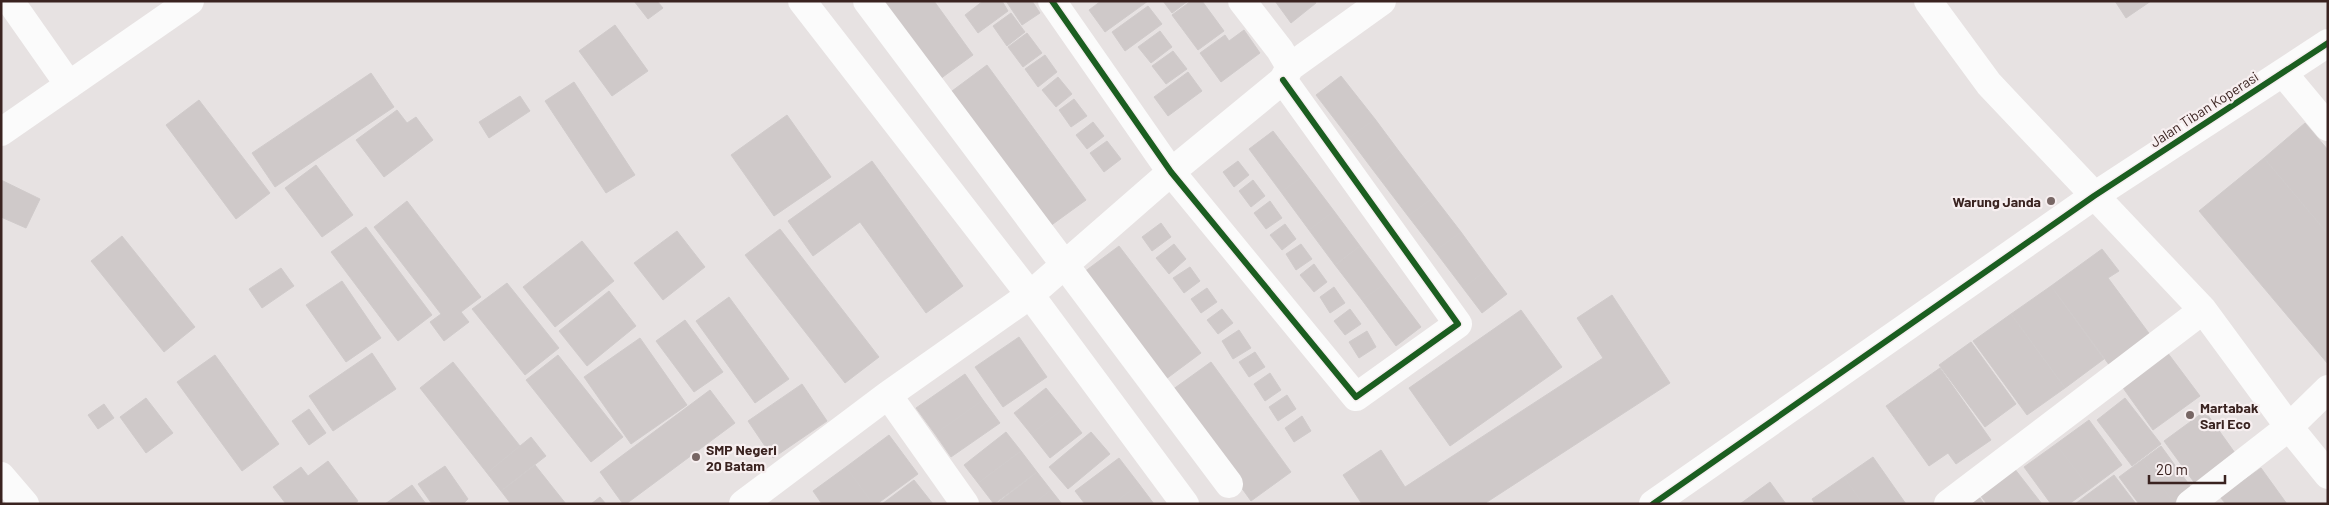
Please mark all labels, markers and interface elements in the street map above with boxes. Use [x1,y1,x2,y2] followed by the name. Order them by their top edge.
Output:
[2147,68,2261,150] street label: Jalan Tiban Koperasi
[1952,193,2041,210] place label: Warung Janda
[2045,195,2057,207] marker: Warung Janda
[2200,399,2259,432] place label: Martabak Sari Eco
[2184,409,2196,421] marker: Martabak Sari Eco
[706,441,777,474] place label: SMP Negeri 20 Batam
[690,451,702,463] marker: SMP Negeri 20 Batam
[2149,452,2225,484] scale bar
[2156,460,2188,478] text: 20 m

